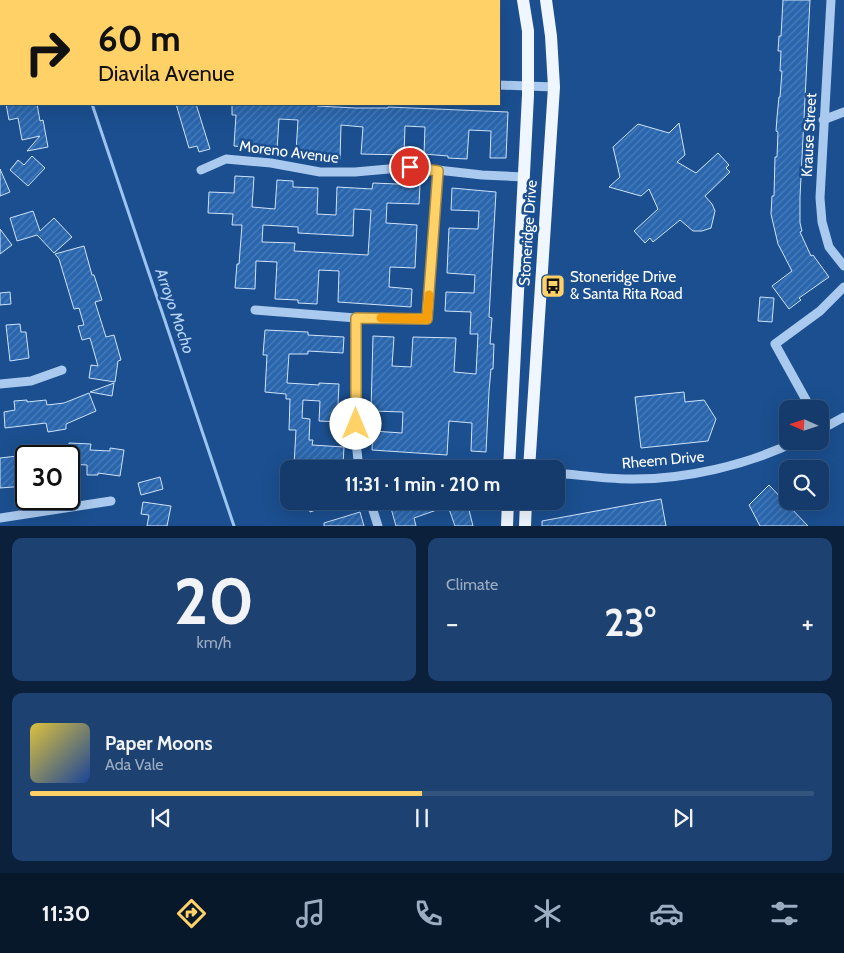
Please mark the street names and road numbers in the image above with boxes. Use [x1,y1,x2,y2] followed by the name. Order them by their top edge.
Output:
[798,93,820,177] street label: Krause Street
[238,137,340,167] street label: Moreno Avenue
[515,179,541,287] street label: Stoneridge Drive
[621,447,705,473] street label: Rheem Drive

